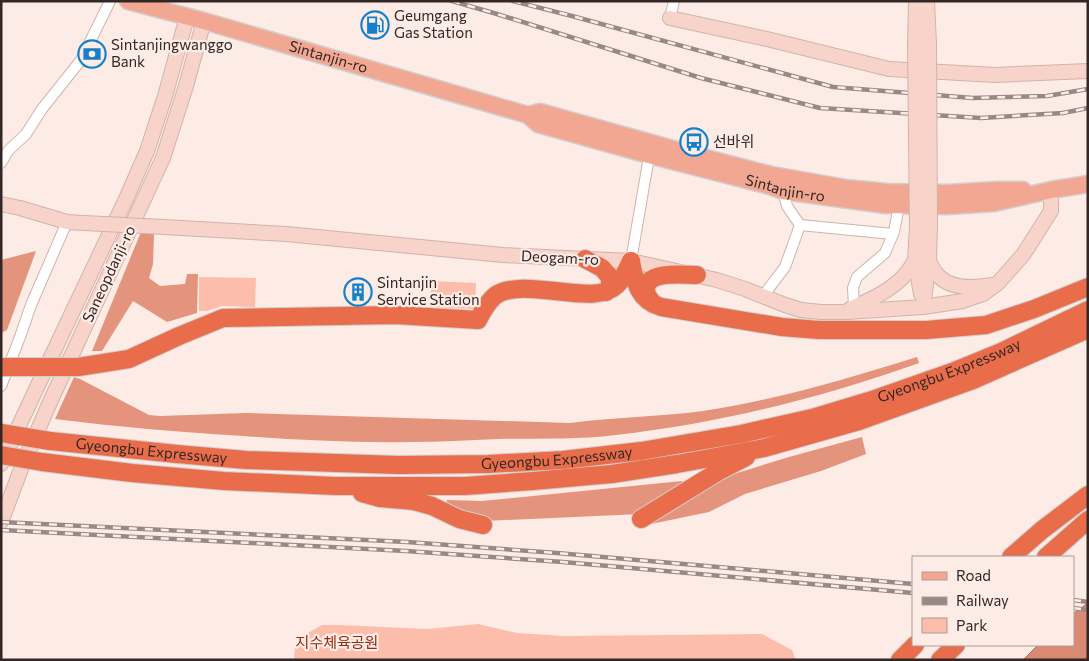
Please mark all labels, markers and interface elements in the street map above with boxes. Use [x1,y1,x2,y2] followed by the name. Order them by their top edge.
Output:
[394,6,473,41] place label: Geumgang Gas Station
[360,10,390,40] fuel station icon: Geumgang Gas Station
[111,35,233,70] place label: Sintanjingwanggo Bank
[287,36,370,76] street label: Sintanjin-ro
[77,39,107,69] bank icon: Sintanjingwanggo Bank
[679,127,709,157] bus stop icon: 선바위
[713,132,754,150] place label: 선바위
[744,170,826,205] street label: Sintanjin-ro
[78,222,138,325] street label: Saneopdanji-ro
[521,246,599,268] street label: Deogam-ro
[377,273,480,308] place label: Sintanjin Service Station
[343,277,373,307] building icon: Sintanjin Service Station
[875,334,1024,405] street label: Gyeongbu Expressway
[75,434,228,466] street label: Gyeongbu Expressway
[481,442,634,472] street label: Gyeongbu Expressway
[912,556,1074,646] legend
[956,566,991,584] text: Road
[956,591,1009,609] text: Railway
[956,616,987,634] text: Park
[296,633,378,651] park label: 지수체육공원

